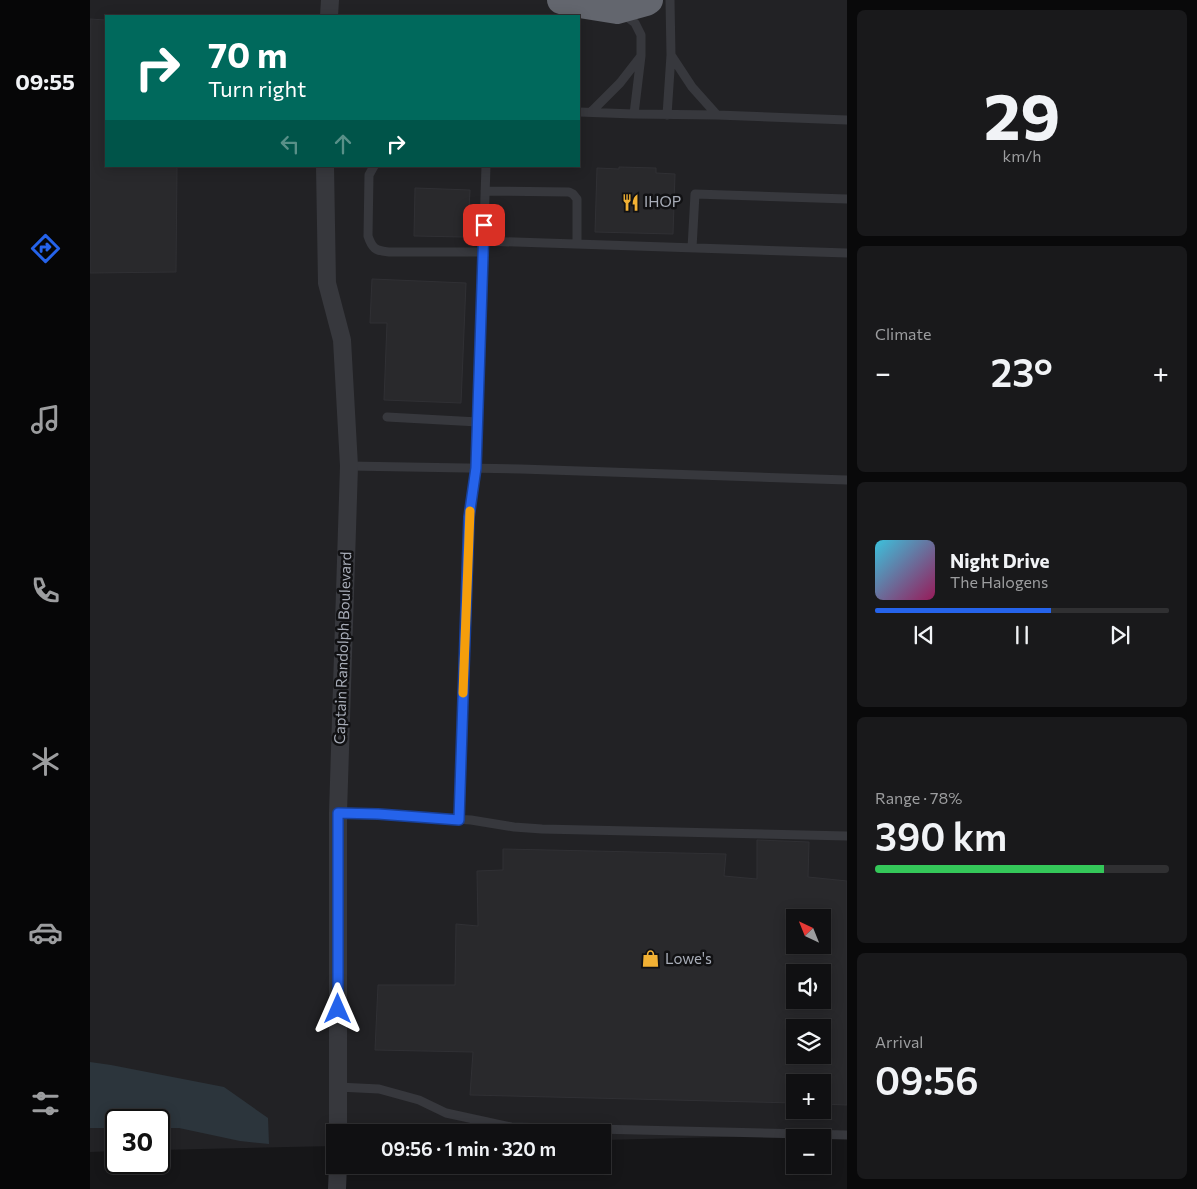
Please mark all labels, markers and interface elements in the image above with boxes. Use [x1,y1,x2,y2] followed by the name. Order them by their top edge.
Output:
[208,32,288,75] text: 70 m
[125,35,190,100] icon: right
[15,68,75,95] text: 09:55
[984,74,1060,153] text: 29
[208,75,306,102] text: Turn right
[276,130,304,158] icon: left
[329,130,357,158] icon: ahead
[382,130,410,158] icon: right
[1003,146,1041,165] text: km/h
[620,192,640,212] restaurant icon: IHOP
[644,192,681,210] place label: IHOP
[463,204,505,246] pin
[470,211,498,239] icon: arrive
[28,231,63,266] icon: directions
[875,324,931,343] text: Climate
[991,348,1053,395] text: 23°
[875,355,891,389] text: −
[1153,355,1169,389] text: +
[28,402,63,437] icon: music
[950,549,1050,572] text: Night Drive
[330,551,354,745] street label: Captain Randolph Boulevard
[950,572,1048,591] text: The Halogens
[28,573,63,608] icon: phone
[910,621,938,649] icon: previous
[1008,621,1036,649] icon: pause
[1106,621,1134,649] icon: next
[28,744,63,779] icon: climate
[875,788,962,807] text: Range · 78%
[875,812,1007,859] text: 390 km
[786,909,831,954] north arrow
[786,909,831,1174] map controls
[28,915,63,950] icon: car
[641,949,661,969] shop icon: Lowe's
[665,949,712,967] place label: Lowe's
[786,964,831,1009] button: sound
[311,982,363,1034] position arrow
[786,1019,831,1064] button: layers
[875,1032,923,1051] text: Arrival
[875,1056,978,1103] text: 09:56
[786,1074,831,1119] button: +
[28,1086,63,1121] icon: filters
[105,1109,170,1174] speed limit sign: 30
[786,1129,831,1174] button: −
[381,1137,556,1160] text: 09:56 · 1 min · 320 m

